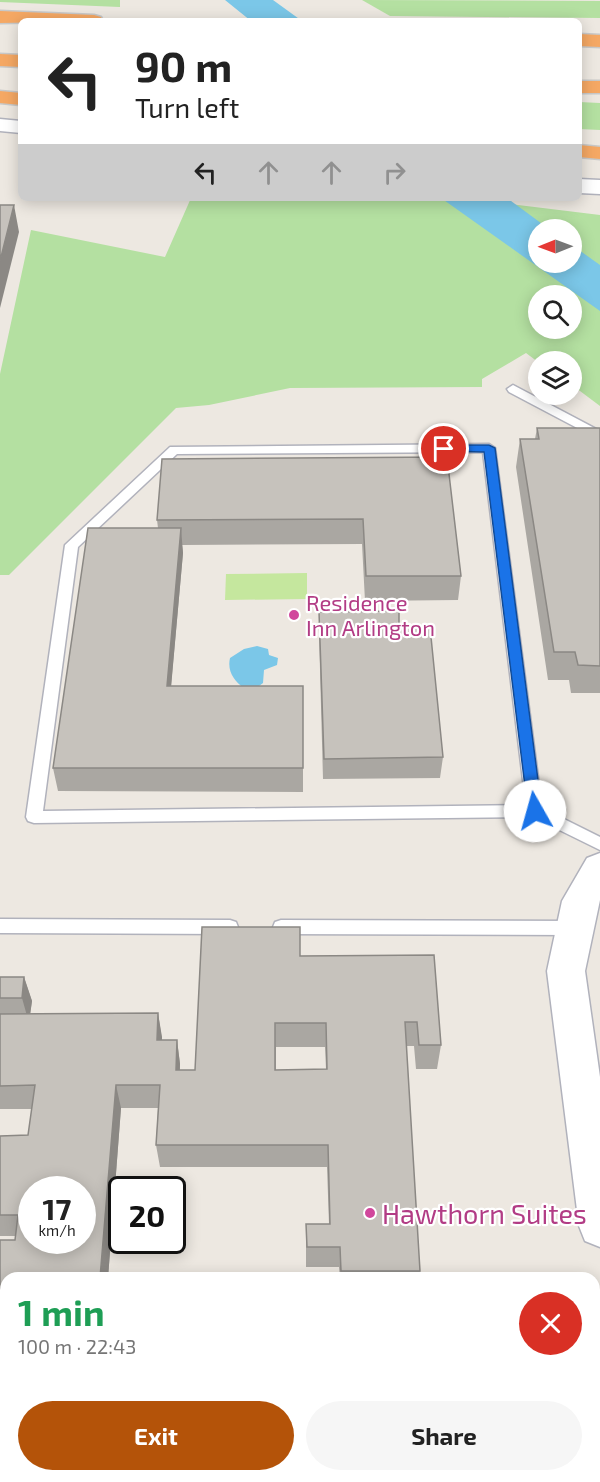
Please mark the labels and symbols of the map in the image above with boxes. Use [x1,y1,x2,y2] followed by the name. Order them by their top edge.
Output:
[528,219,582,273] north arrow
[418,423,469,474] pin
[306,589,435,640] place label: Residence Inn Arlington
[287,608,301,622] marker: Residence Inn Arlington
[503,779,567,843] position arrow
[108,1176,186,1254] speed limit sign: 20
[382,1197,587,1229] place label: Hawthorn Suites
[363,1206,377,1220] marker: Hawthorn Suites

